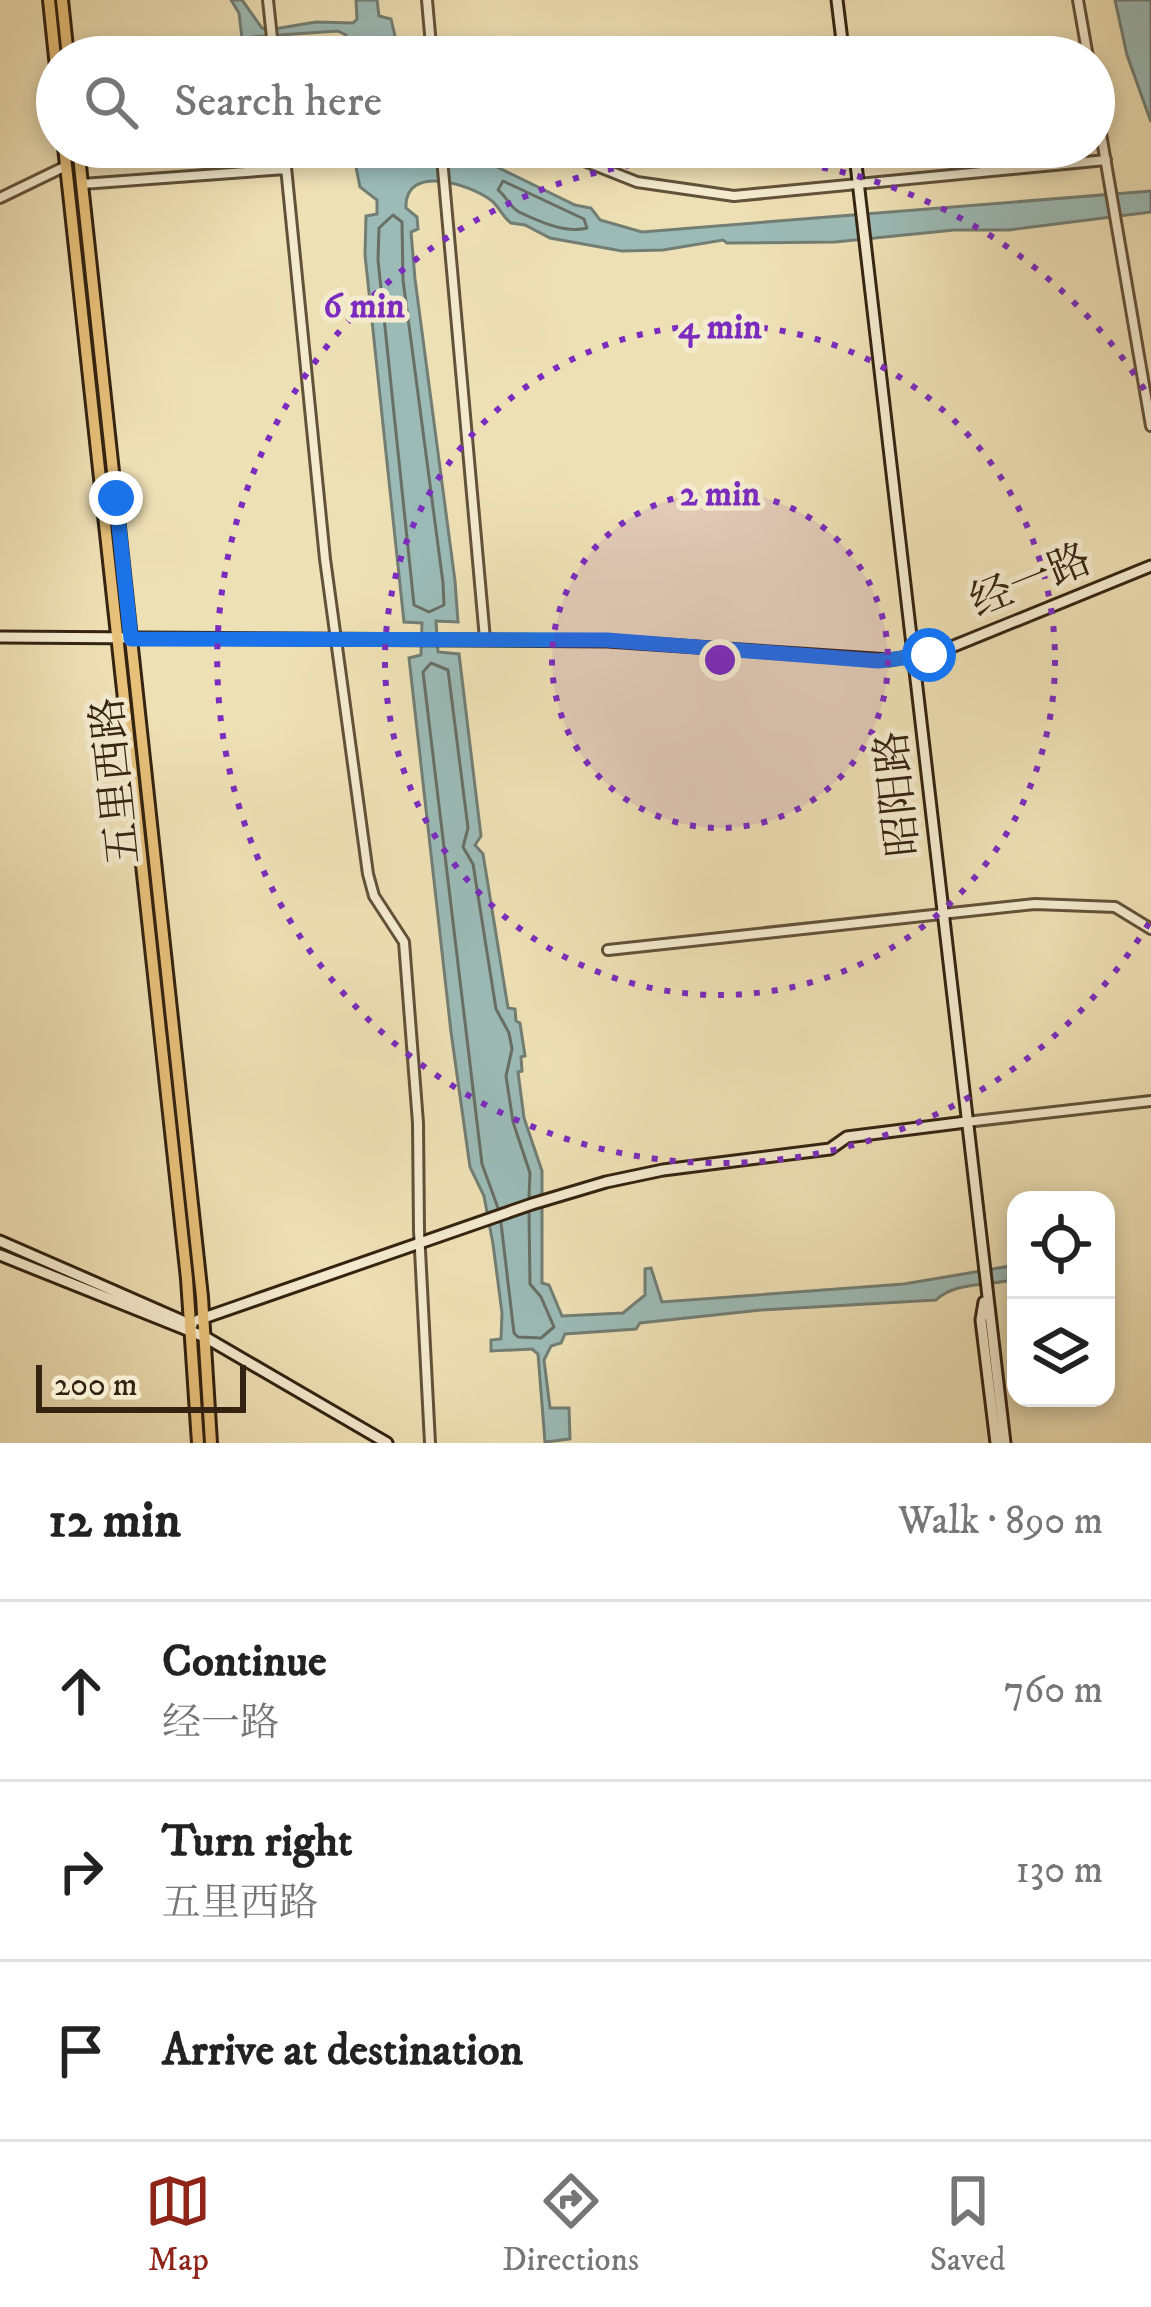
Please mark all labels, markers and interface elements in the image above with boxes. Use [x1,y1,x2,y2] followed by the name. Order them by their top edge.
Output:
[36,36,1115,168] search box
[78,69,144,135] icon: search
[174,74,382,130] text: Search here
[323,284,405,329] text: 6 min
[678,305,762,350] text: 4 min
[89,471,143,525] route end
[680,472,760,517] text: 2 min
[963,534,1099,629] street label: 经一路
[902,628,956,682] route start
[699,639,741,681] centre of rings
[82,694,152,867] street label: 五里西路
[867,728,931,859] street label: 昭阳路
[1007,1191,1115,1407] map controls
[1007,1191,1115,1299] button: locate
[1007,1299,1115,1407] button: layers
[36,1359,246,1412] scale bar
[54,1365,138,1406] text: 200 m
[48,1489,181,1553] text: 12 min
[898,1497,1103,1546] text: Walk · 890 m
[162,1634,327,1690] text: Continue
[48,1658,114,1724] icon: ahead
[1004,1666,1103,1715] text: 760 m
[162,1699,279,1748] text: 经一路
[162,1814,352,1870] text: Turn right
[48,1838,114,1904] icon: right
[1015,1846,1103,1895] text: 130 m
[162,1879,318,1928] text: 五里西路
[48,2018,114,2084] icon: arrive
[162,2023,523,2079] text: Arrive at destination
[145,2168,211,2281] tab: Map
[502,2168,639,2281] tab: Directions
[930,2168,1006,2281] tab: Saved

